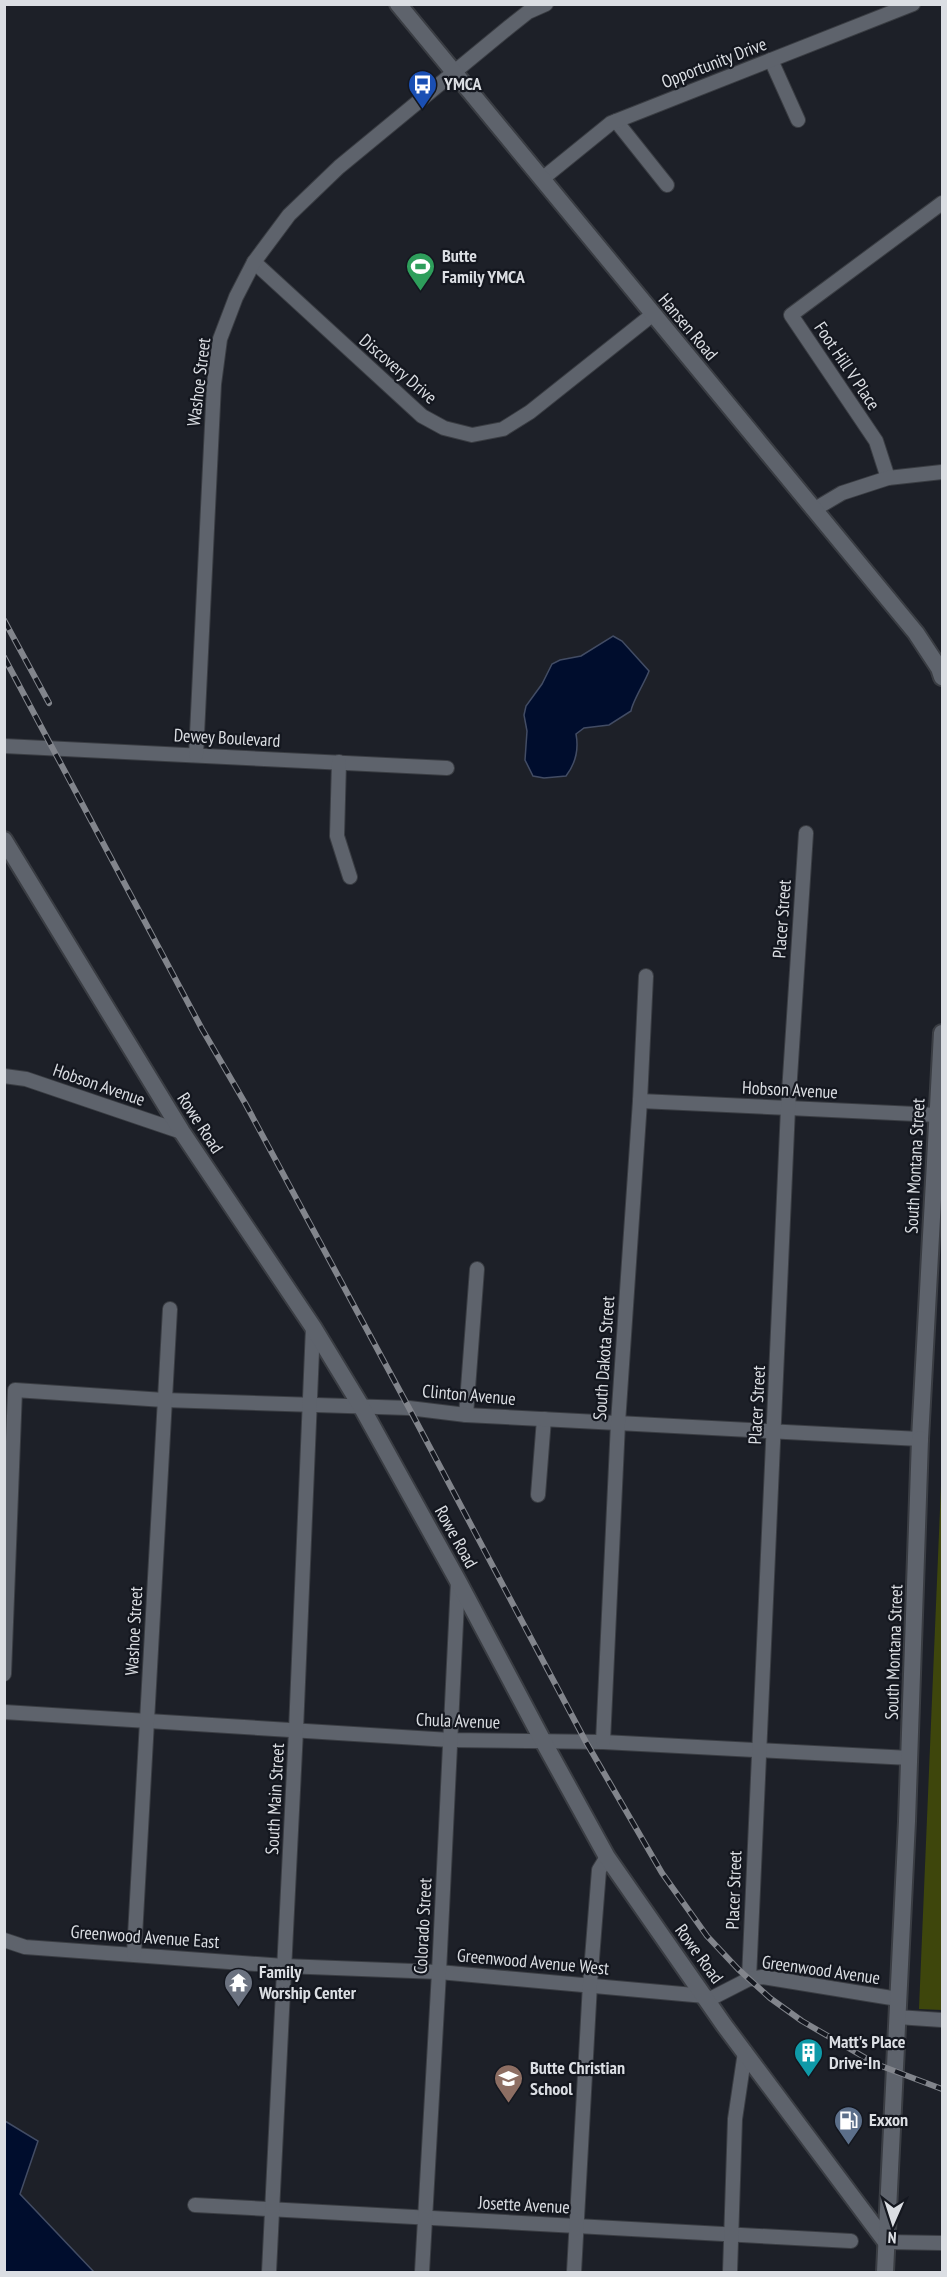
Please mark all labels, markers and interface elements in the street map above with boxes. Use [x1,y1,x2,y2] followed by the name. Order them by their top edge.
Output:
[658,32,770,93] street label: Opportunity Drive
[407,68,439,110] bus stop icon: YMCA
[443,72,482,95] place label: YMCA
[442,244,526,288] place label: Butte Family YMCA
[405,250,437,292] sports icon: Butte Family YMCA
[654,288,723,365] street label: Hansen Road
[809,317,885,414] street label: Foot Hill V Place
[355,329,442,409] street label: Discovery Drive
[182,336,215,428] street label: Washoe Street
[173,723,281,752] street label: Dewey Boulevard
[767,879,796,959] street label: Placer Street
[50,1058,148,1111] street label: Hobson Avenue
[742,1076,838,1103] street label: Hobson Avenue
[172,1088,229,1157] street label: Rowe Road
[899,1098,930,1234] street label: South Montana Street
[588,1295,619,1421] street label: South Dakota Street
[743,1365,770,1445] street label: Placer Street
[421,1379,517,1410] street label: Clinton Avenue
[430,1501,483,1572] street label: Rowe Road
[880,1584,907,1720] street label: South Montana Street
[120,1586,147,1676] street label: Washoe Street
[416,1708,501,1733] street label: Chula Avenue
[260,1743,289,1855] street label: South Main Street
[721,1850,746,1930] street label: Placer Street
[408,1877,437,1975] street label: Colorado Street
[670,1919,729,1988] street label: Rowe Road
[70,1920,220,1953] street label: Greenwood Avenue East
[456,1943,610,1980] street label: Greenwood Avenue West
[761,1950,882,1989] street label: Greenwood Avenue
[258,1960,357,2004] place label: Family Worship Center
[222,1966,254,2008] temple icon: Family Worship Center
[829,2030,906,2074] place label: Matt's Place Drive-In
[792,2036,824,2078] building icon: Matt's Place Drive-In
[530,2056,625,2100] place label: Butte Christian School
[493,2062,525,2104] school or university icon: Butte Christian School
[832,2104,864,2146] fuel station icon: Exxon
[869,2108,908,2131] place label: Exxon
[477,2191,570,2218] street label: Josette Avenue
[863,2193,923,2253] north arrow
[887,2228,897,2248] text: N

